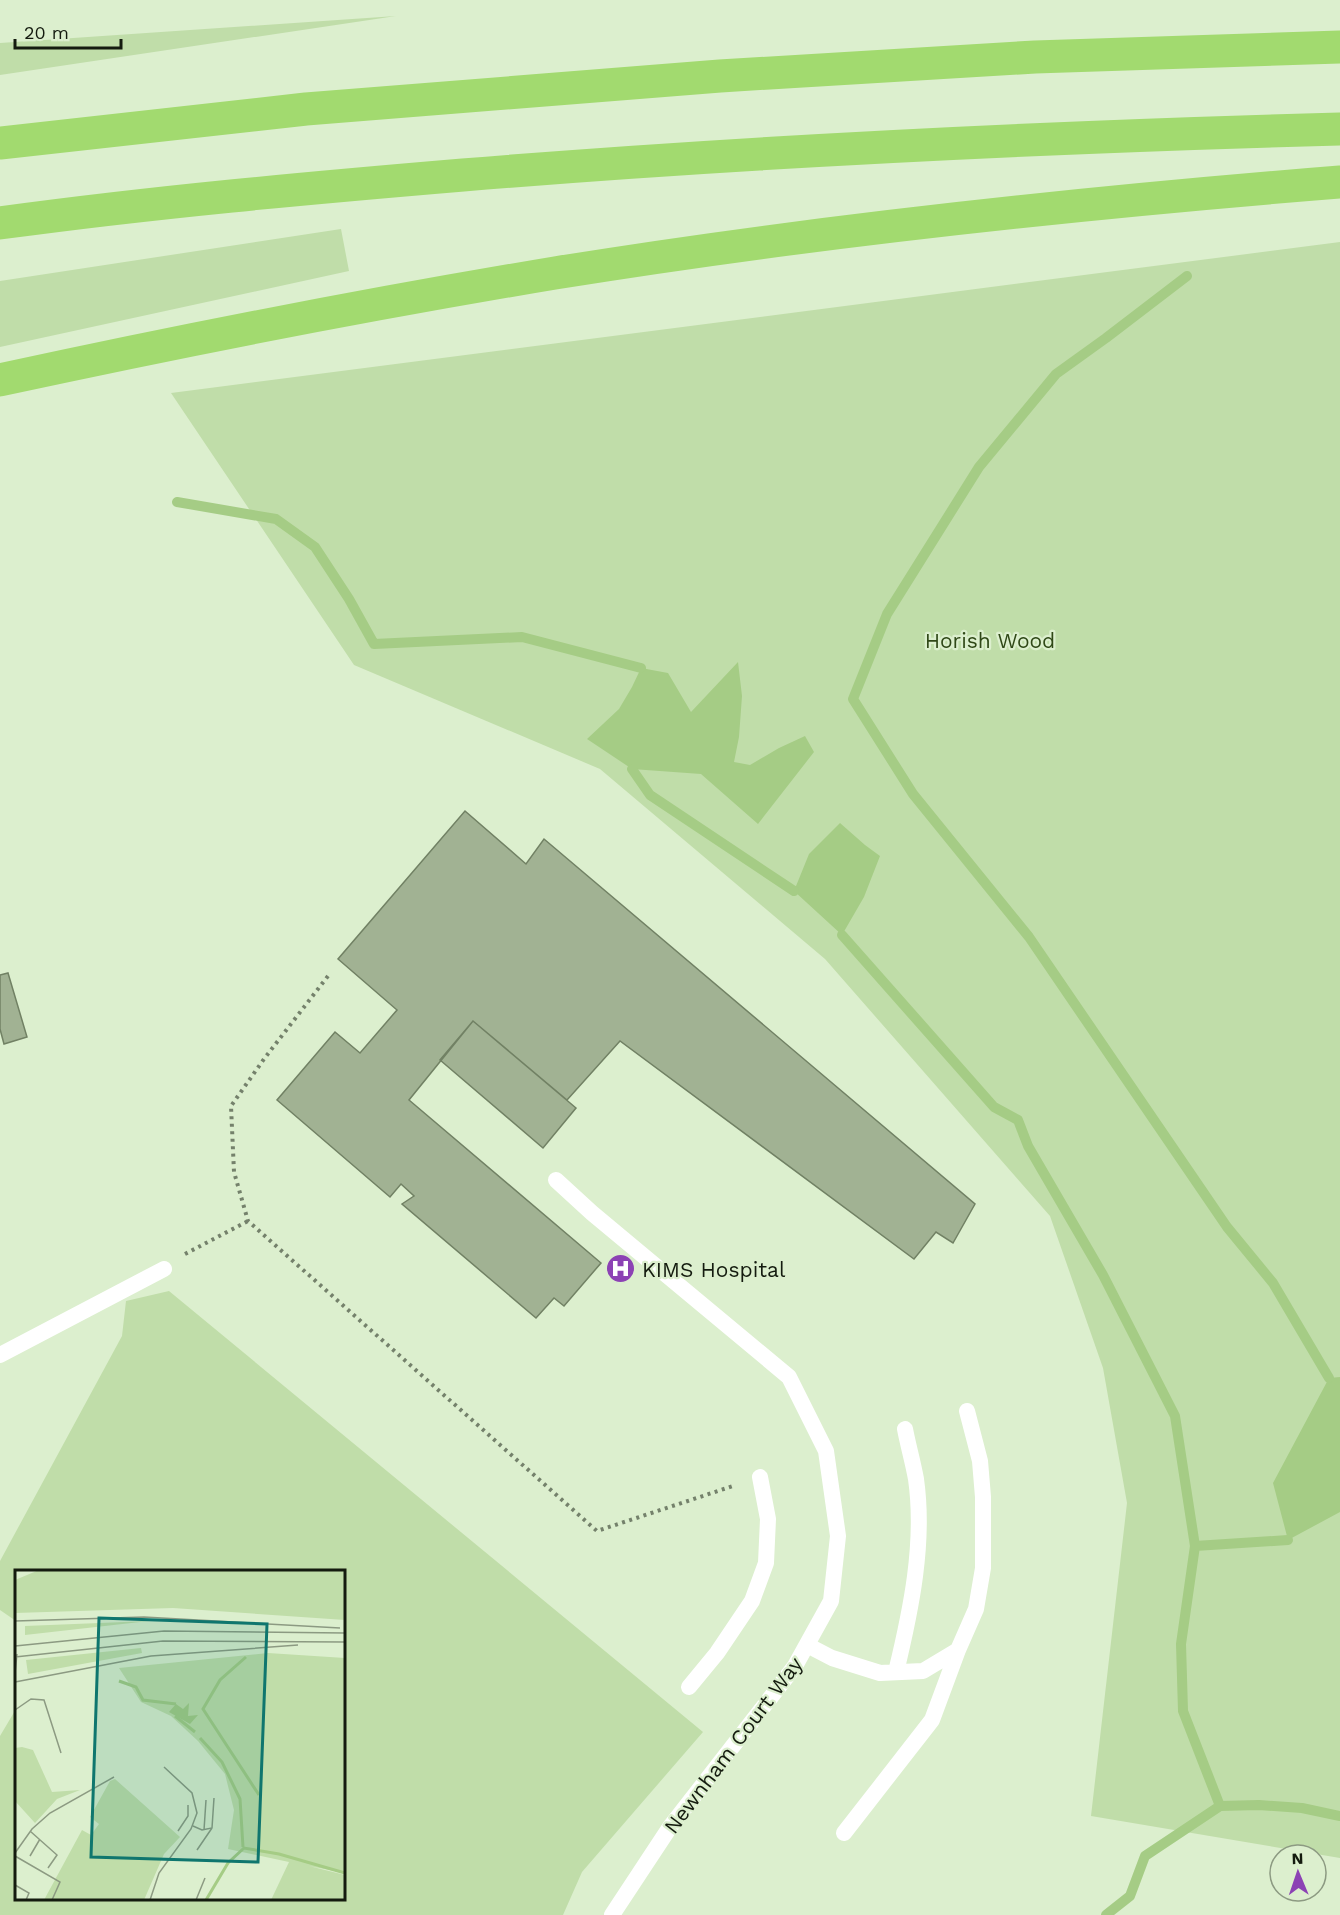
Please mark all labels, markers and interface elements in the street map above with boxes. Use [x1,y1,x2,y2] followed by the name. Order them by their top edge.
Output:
[15,12,122,50] scale bar
[24,22,69,43] text: 20 m
[925,628,1055,653] park label: Horish Wood
[605,1253,637,1285] hospital icon: KIMS Hospital
[642,1257,786,1282] place label: KIMS Hospital
[15,1570,345,1900] inset map
[658,1652,808,1838] street label: Newnham Court Way
[1268,1843,1328,1903] north arrow
[1291,1849,1304,1868] text: N

